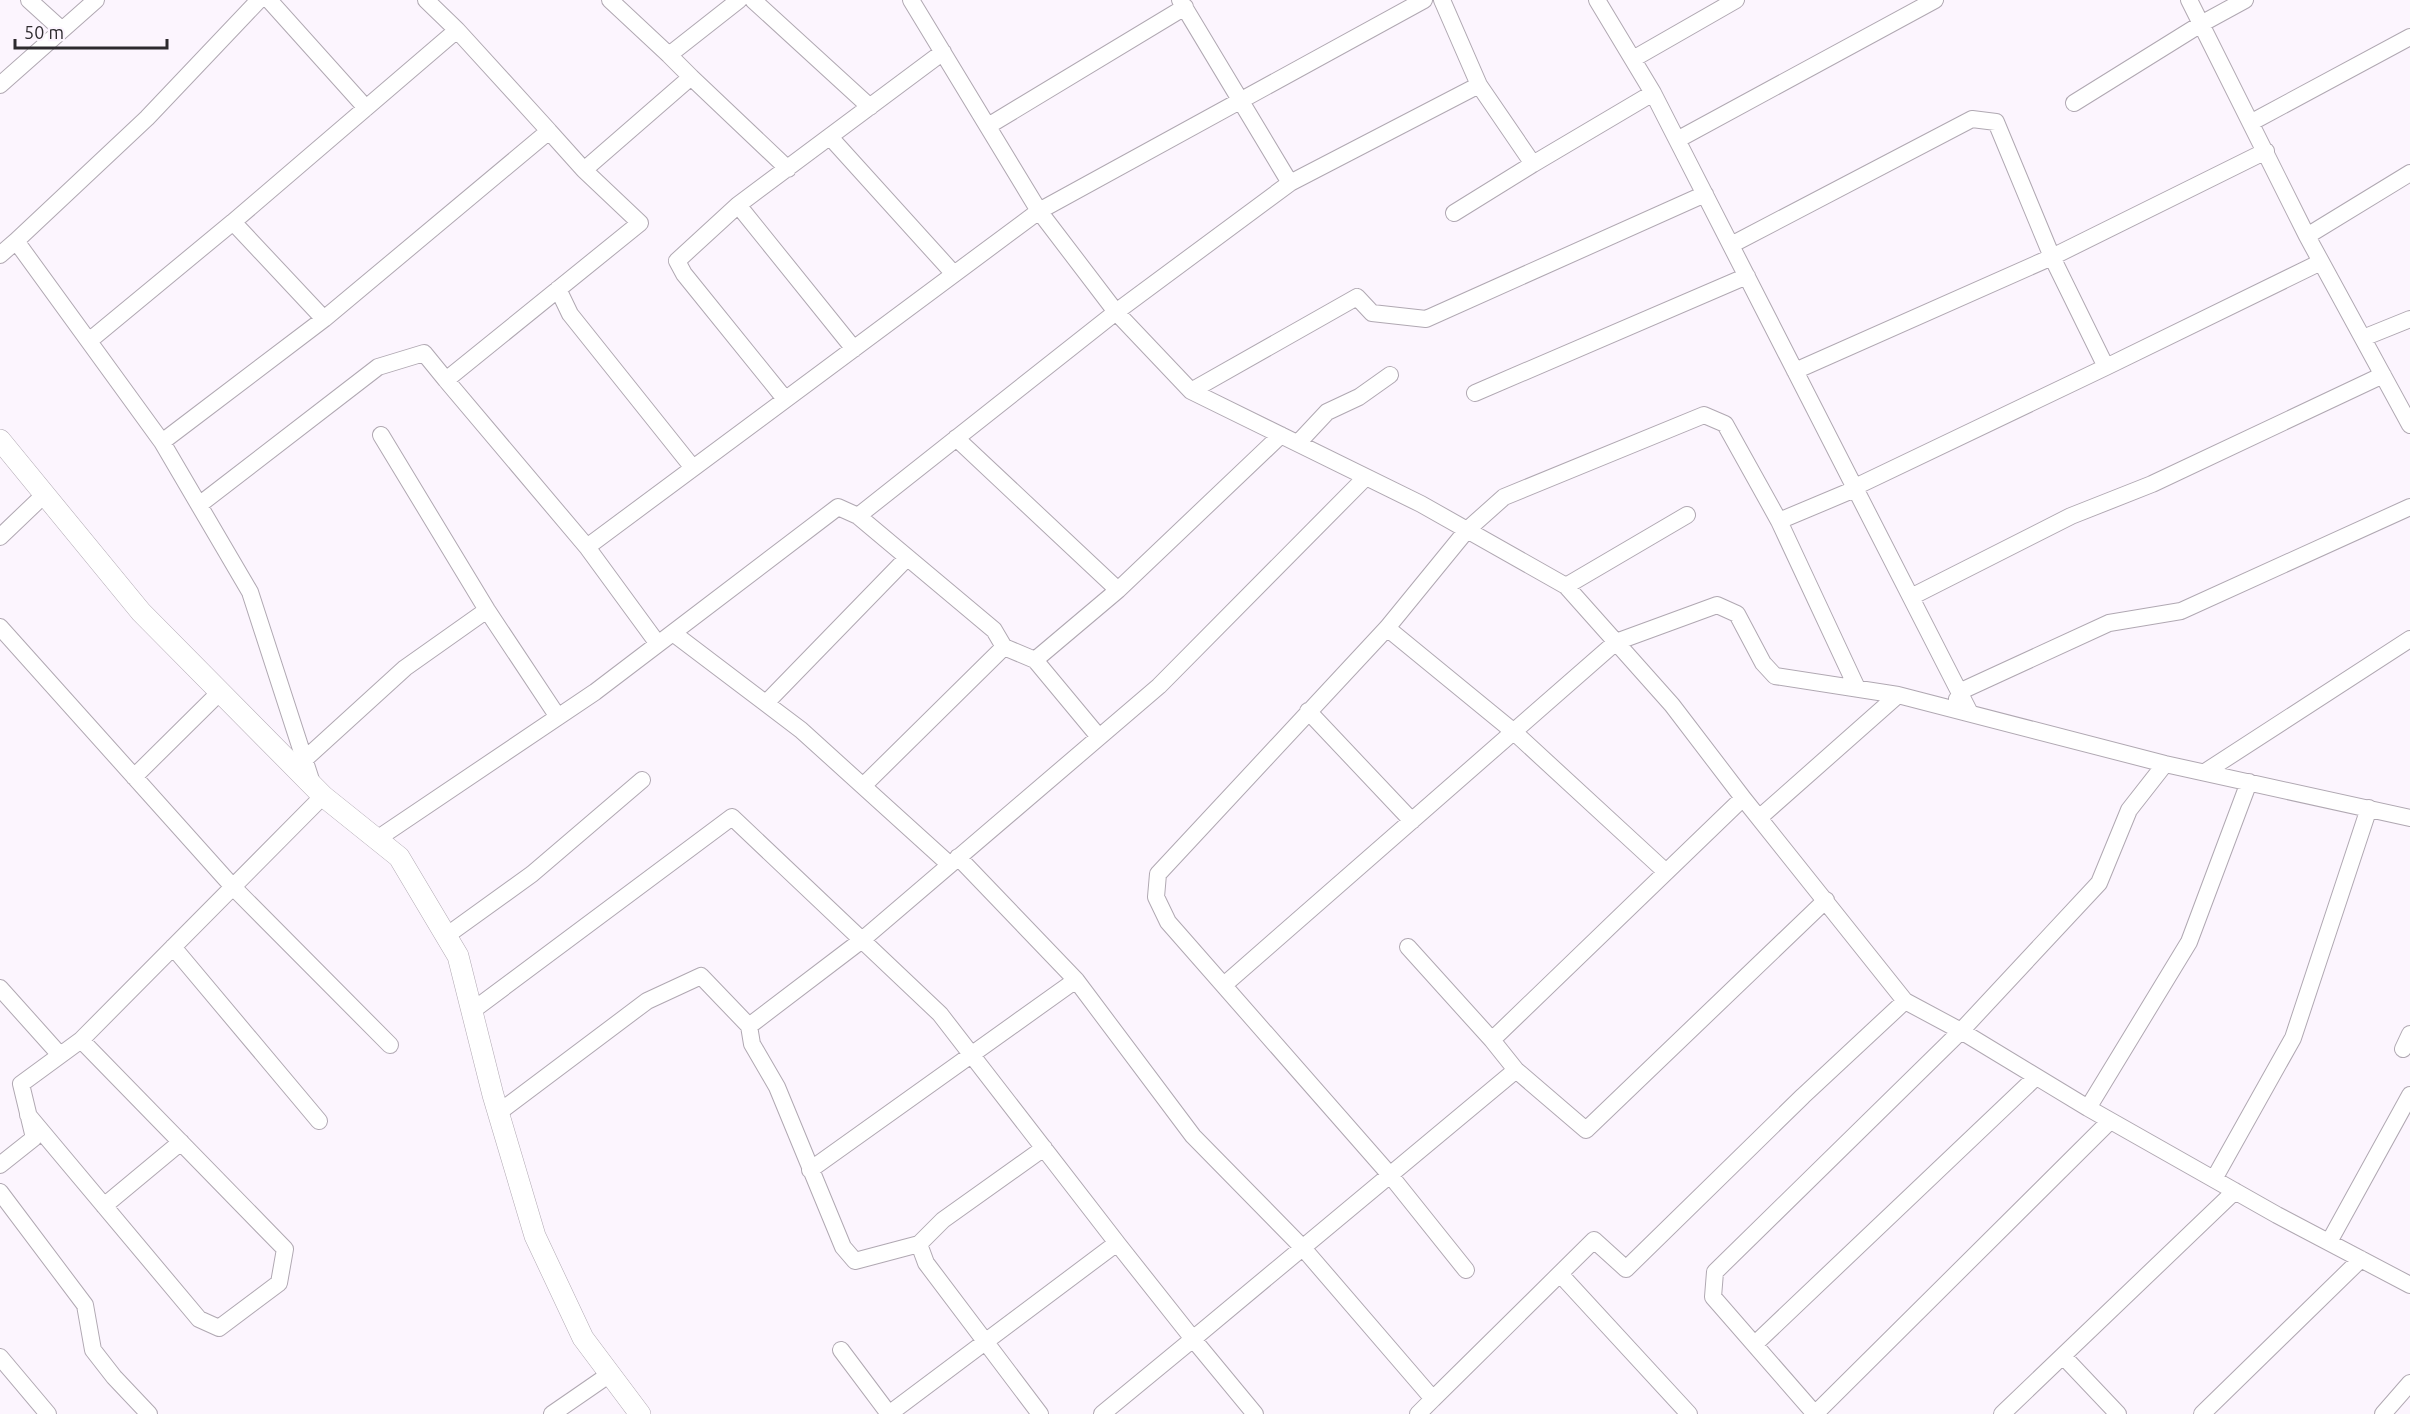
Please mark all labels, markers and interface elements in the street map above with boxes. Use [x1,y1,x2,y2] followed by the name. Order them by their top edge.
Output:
[15,12,166,50] scale bar
[24,22,64,42] text: 50 m

